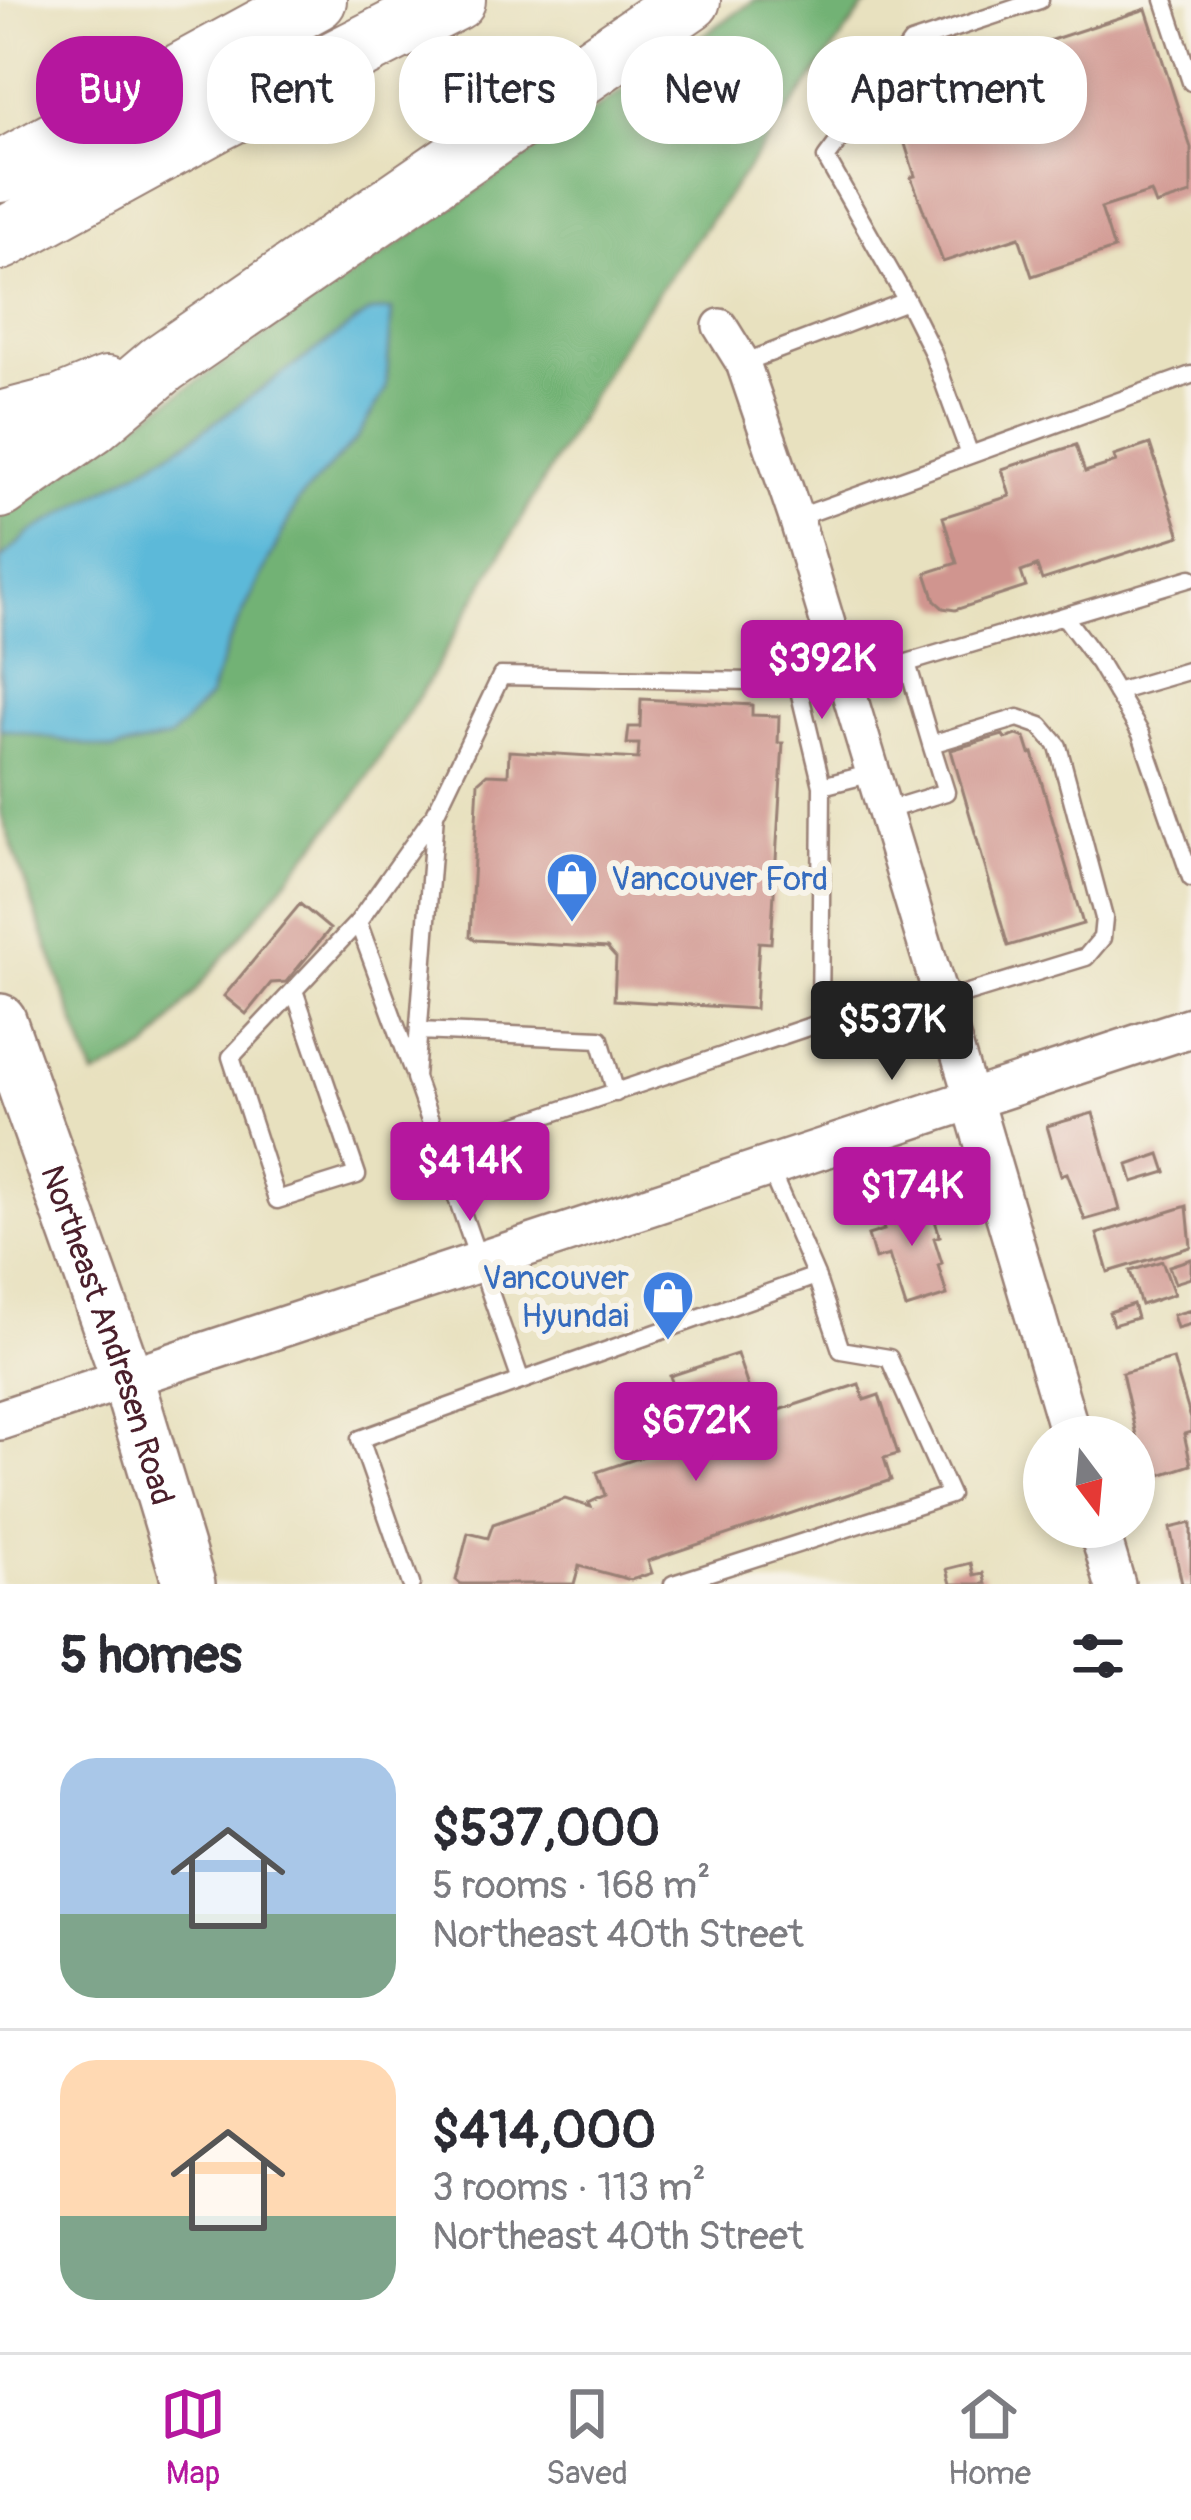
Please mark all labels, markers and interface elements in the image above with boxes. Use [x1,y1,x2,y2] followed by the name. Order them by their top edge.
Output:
[36,36,183,144] chip: Buy
[207,36,375,144] chip: Rent
[399,36,597,144] chip: Filters
[621,36,783,144] chip: New
[807,36,1087,144] chip: Apartment
[738,620,906,722] pin: $392K
[768,634,876,683] text: $392K
[544,850,600,924] shop icon: Vancouver Ford
[611,859,828,900] place label: Vancouver Ford
[808,981,976,1083] pin: $537K
[838,995,946,1044] text: $537K
[386,1122,554,1224] pin: $414K
[417,1136,523,1185] text: $414K
[828,1147,996,1249] pin: $174K
[31,1160,183,1510] street label: Northeast Andresen Road
[860,1161,964,1210] text: $174K
[482,1258,629,1337] place label: Vancouver Hyundai
[640,1268,696,1342] shop icon: Vancouver Hyundai
[612,1382,780,1484] pin: $672K
[641,1396,751,1445] text: $672K
[1023,1416,1155,1548] north arrow
[1023,1416,1155,1548] map controls
[1065,1623,1131,1689] icon: filters
[60,1624,242,1688] text: 5 homes
[432,1797,660,1861] text: $537,000
[156,1806,300,1950] icon: home
[432,1861,711,1910] text: 5 rooms · 168 m²
[432,1910,804,1959] text: Northeast 40th Street
[432,2099,656,2163] text: $414,000
[156,2108,300,2252] icon: home
[432,2163,706,2212] text: 3 rooms · 113 m²
[432,2212,804,2261] text: Northeast 40th Street
[160,2381,226,2494] tab: Map
[546,2381,628,2494] tab: Saved
[948,2381,1031,2494] tab: Home

